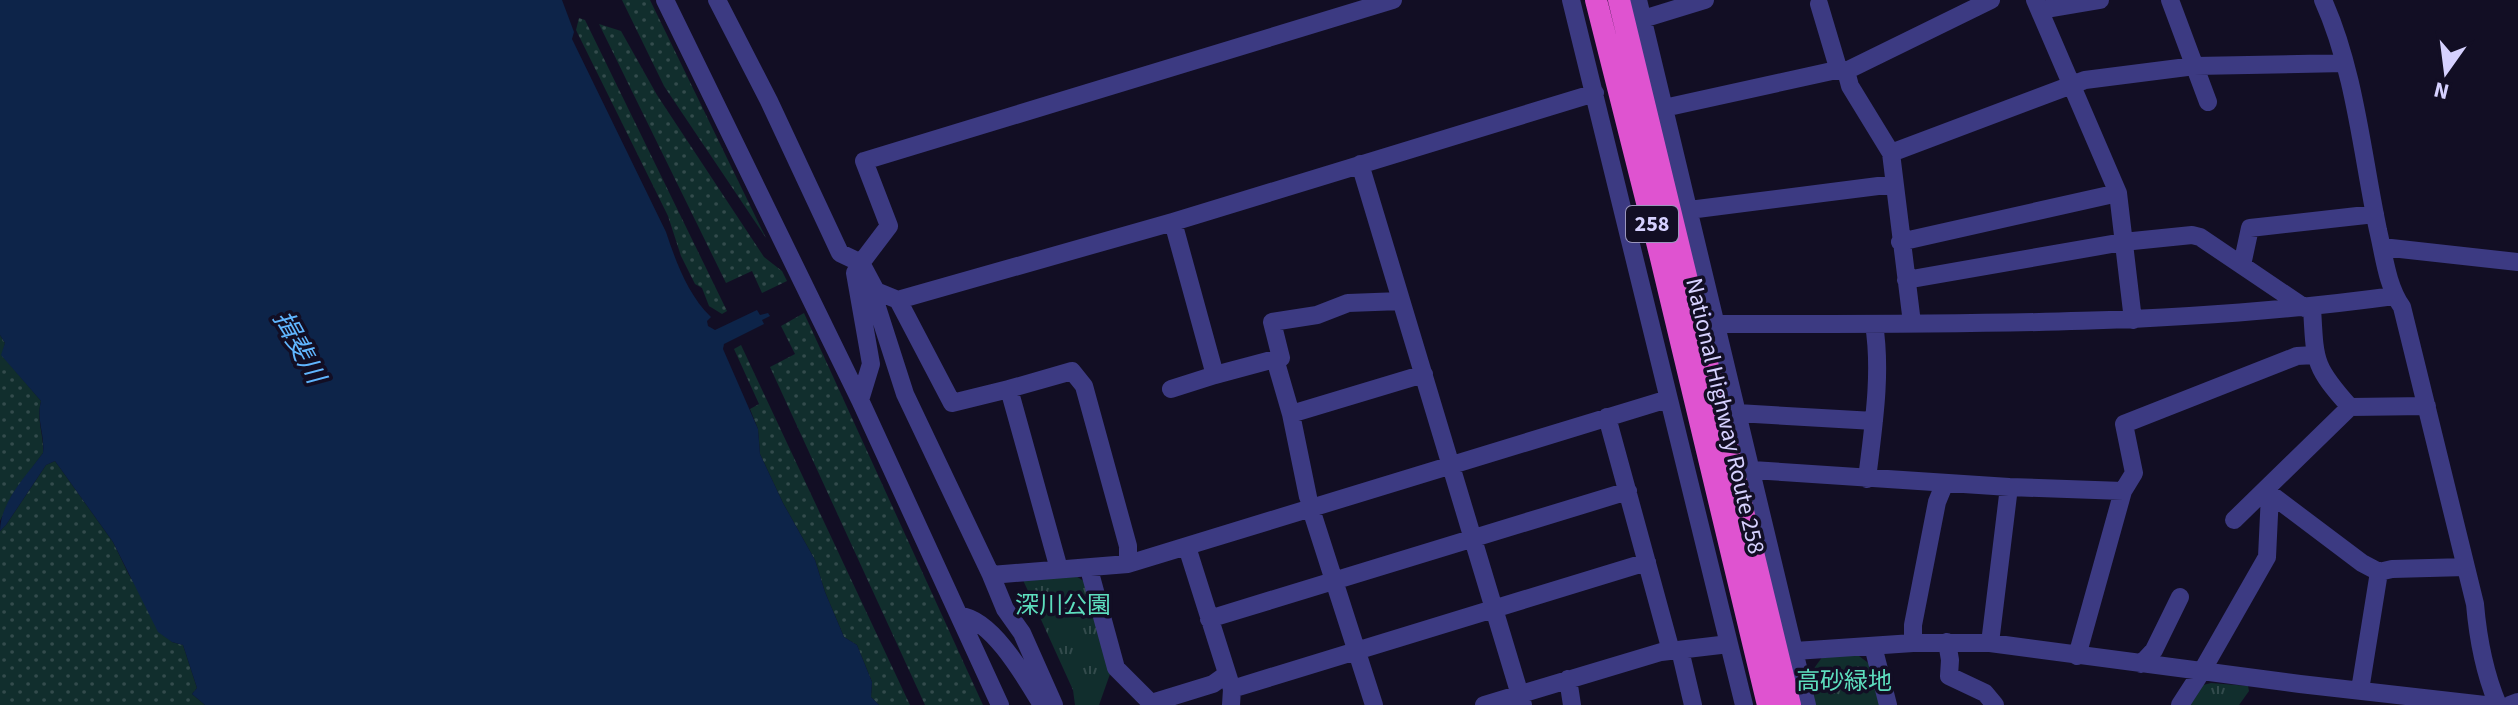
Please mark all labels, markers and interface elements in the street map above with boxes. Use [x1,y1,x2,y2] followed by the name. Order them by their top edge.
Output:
[2406,32,2486,112] north arrow
[2430,73,2452,108] text: N
[1626,206,1678,242] road number: 258
[1676,275,1774,557] street label: National Highway Route 258
[264,304,336,393] water label: 揖斐川
[1015,588,1111,623] park label: 深川公園
[1796,664,1892,699] park label: 高砂緑地

